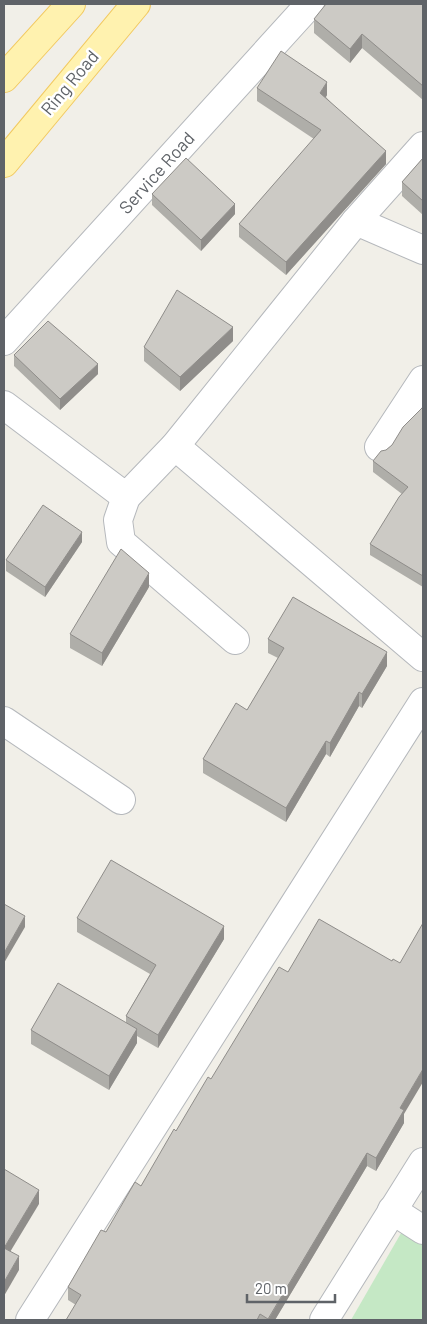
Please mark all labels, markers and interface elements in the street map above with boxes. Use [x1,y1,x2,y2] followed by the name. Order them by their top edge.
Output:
[36,45,103,119] street label: Ring Road
[114,127,199,218] street label: Service Road
[247,1272,334,1304] scale bar
[255,1279,287,1297] text: 20 m

